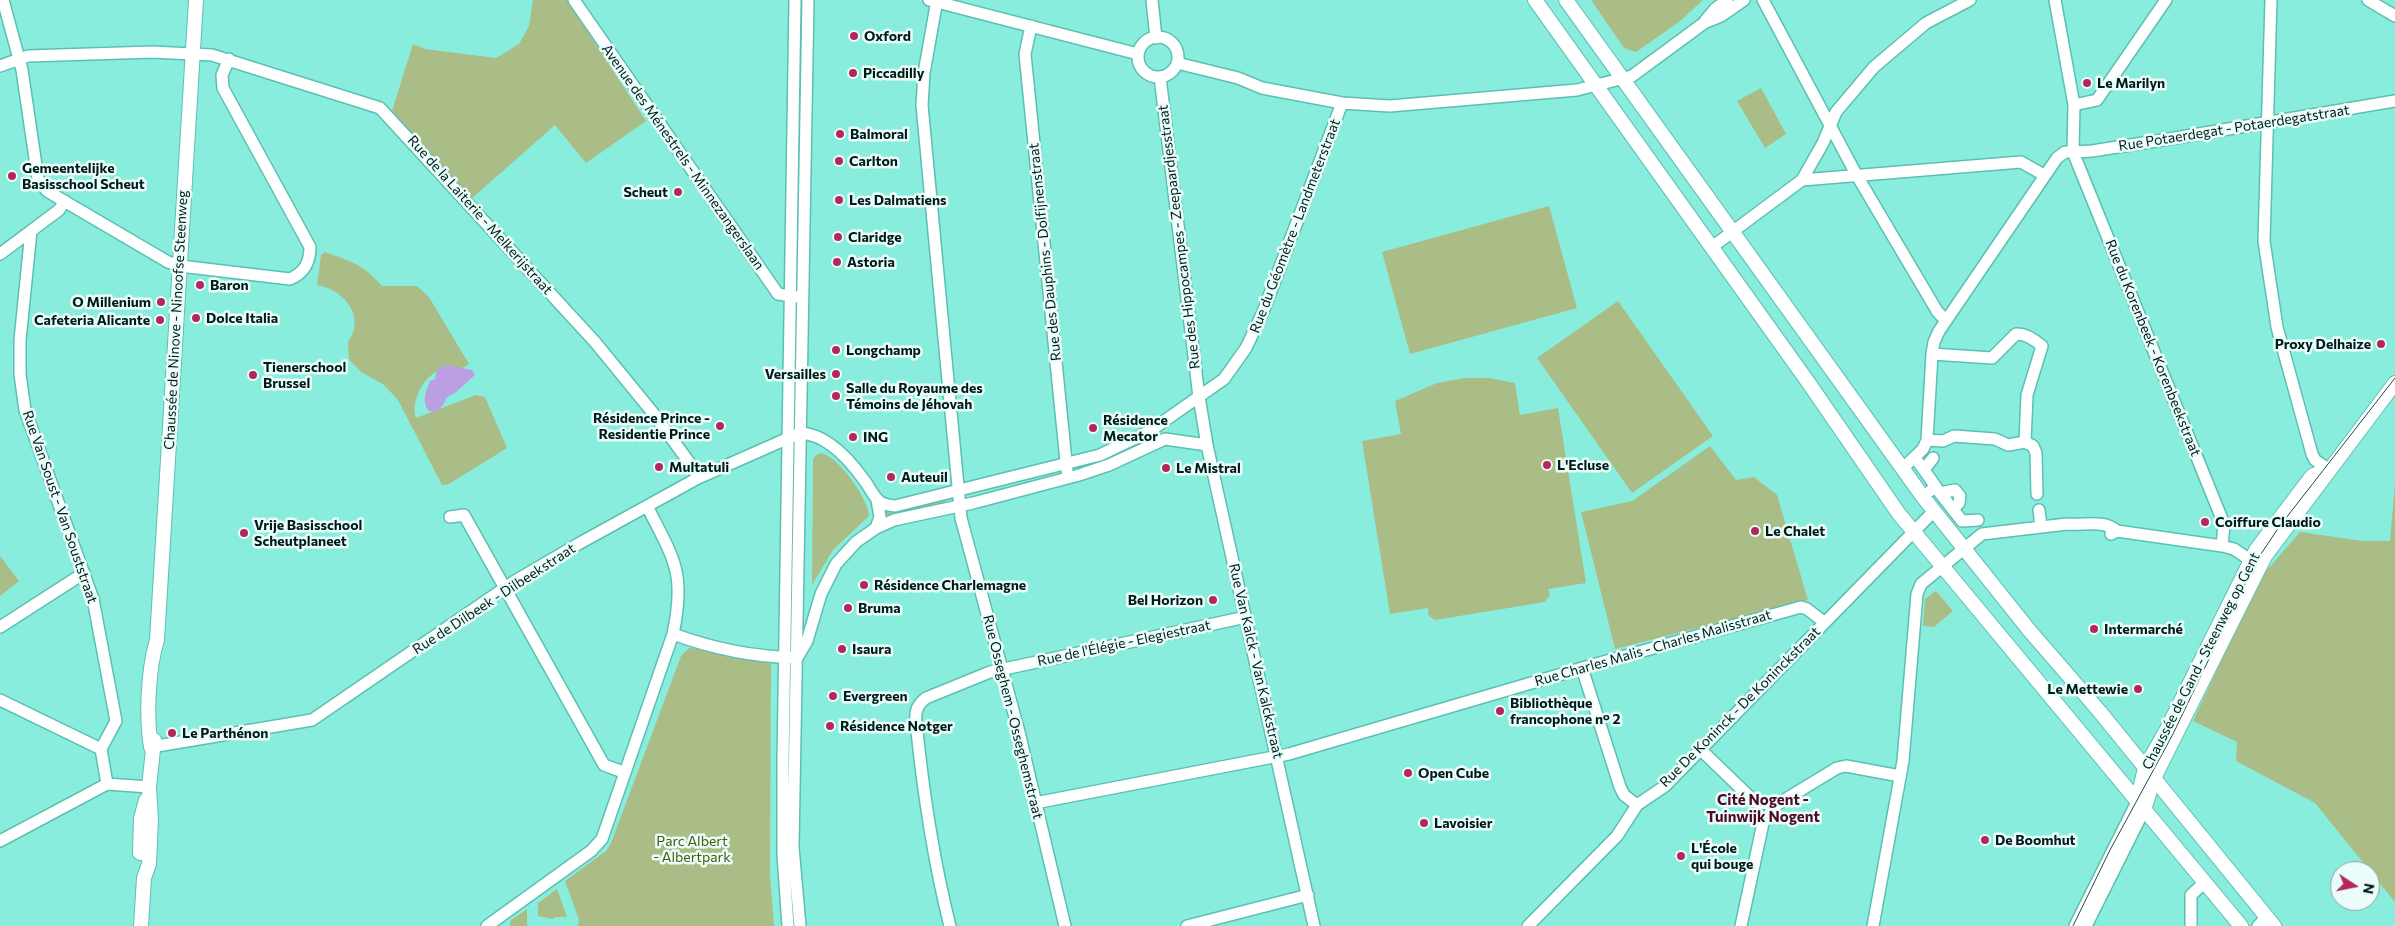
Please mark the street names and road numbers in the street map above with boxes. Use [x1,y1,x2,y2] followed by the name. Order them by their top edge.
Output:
[598,41,768,273] street label: Avenue des Ménestrels - Minnezangerslaan
[2117,101,2351,155] street label: Rue Potaerdegat - Potaerdegatstraat
[1154,104,1204,370] street label: Rue des Hippocampes - Zeepaardjesstraat
[1246,116,1344,336] street label: Rue du Géomètre - Landmeterstraat
[404,132,556,298] street label: Rue de la Laiterie - Melkerijstraat
[1025,142,1065,362] street label: Rue des Dauphins - Dolfijnenstraat
[161,190,191,450] street label: Chaussée de Ninove - Ninoofse Steenweg
[2102,237,2204,459] street label: Rue du Korenbeek - Korenbeekstraat
[19,408,101,606] street label: Rue Van Soust - Van Souststraat
[409,540,579,658] street label: Rue de Dilbeek - Dilbeekstraat
[2139,549,2263,773] street label: Chaussée de Gand - Steenweg op Gent
[1225,562,1287,760] street label: Rue Van Kalck - Van Kalckstraat
[1533,606,1773,690] street label: Rue Charles Malis - Charles Malisstraat
[979,613,1047,821] street label: Rue Osseghem - Osseghemstraat
[1036,616,1212,670] street label: Rue de l'Élégie - Elegiestraat
[1656,623,1824,791] street label: Rue De Koninck - De Koninckstraat

